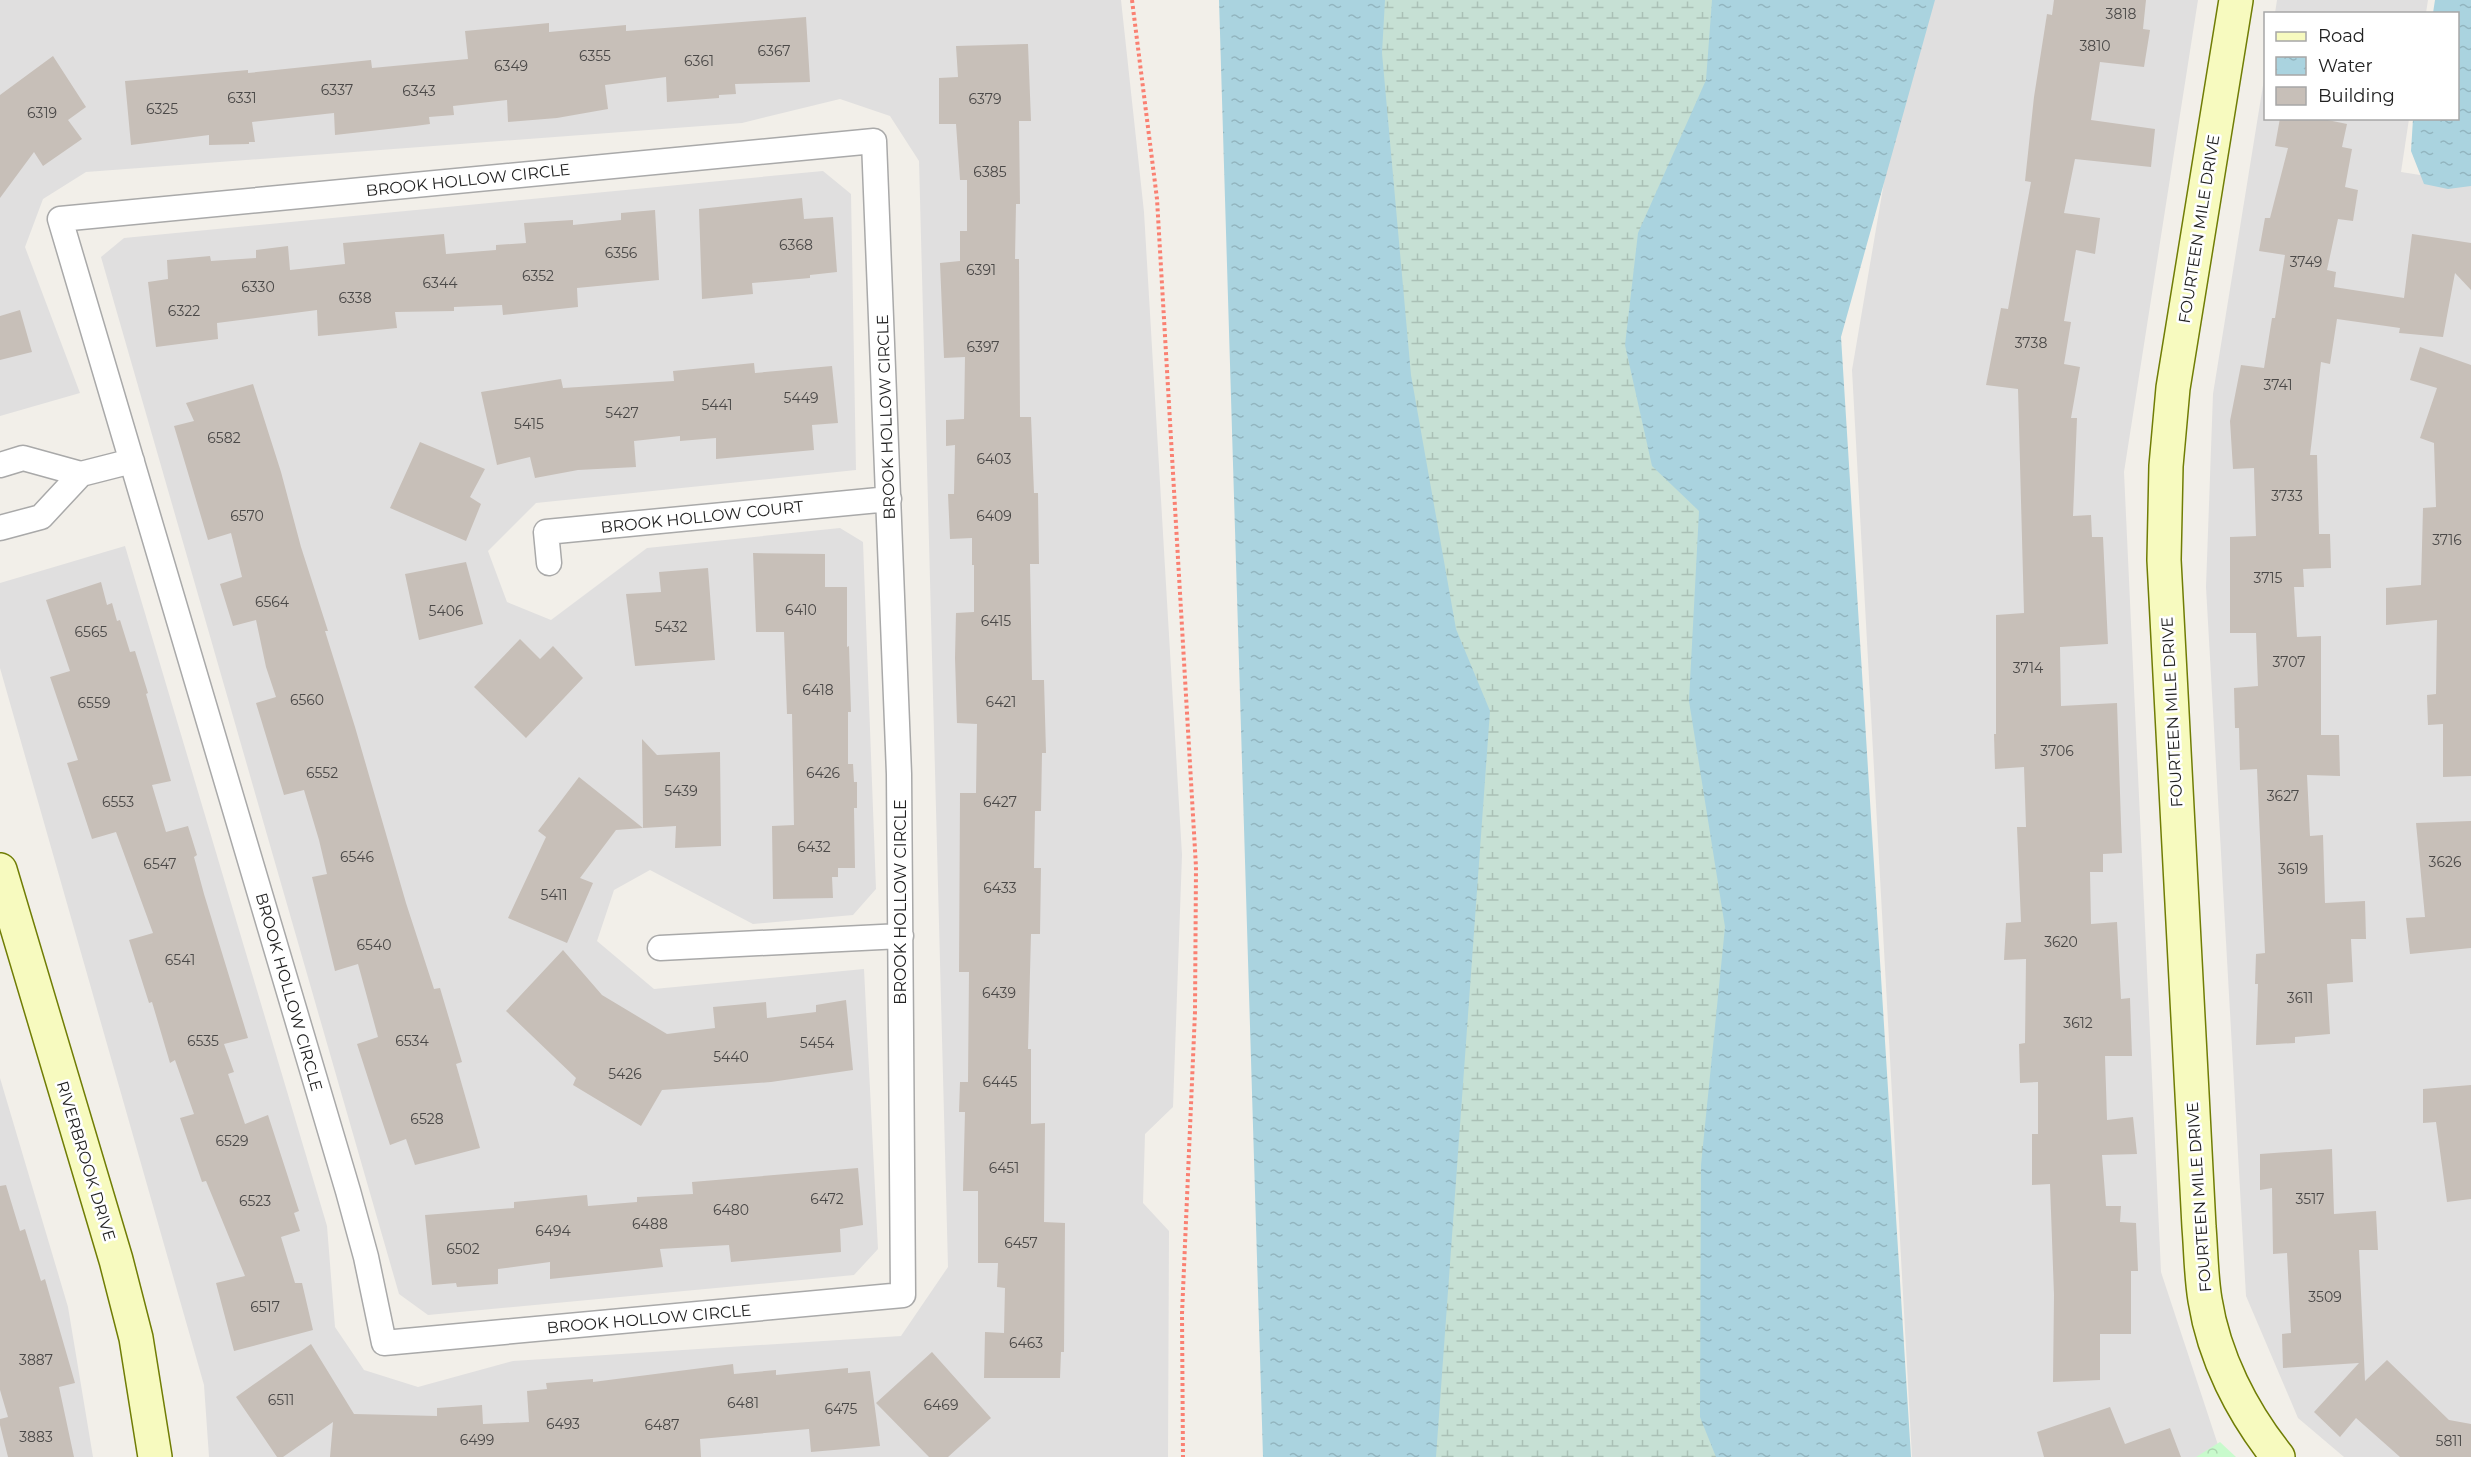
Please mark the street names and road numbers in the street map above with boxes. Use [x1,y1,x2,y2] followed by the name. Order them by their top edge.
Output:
[2175,133,2223,325] street label: FOURTEEN MILE DRIVE
[365,160,571,200] street label: BROOK HOLLOW CIRCLE
[873,314,899,520] street label: BROOK HOLLOW CIRCLE
[600,497,805,537] street label: BROOK HOLLOW COURT
[2158,616,2186,808] street label: FOURTEEN MILE DRIVE
[891,799,910,1005] street label: BROOK HOLLOW CIRCLE
[252,891,326,1093] street label: BROOK HOLLOW CIRCLE
[53,1079,119,1243] street label: RIVERBROOK DRIVE
[2183,1101,2215,1293] street label: FOURTEEN MILE DRIVE
[546,1301,752,1337] street label: BROOK HOLLOW CIRCLE

